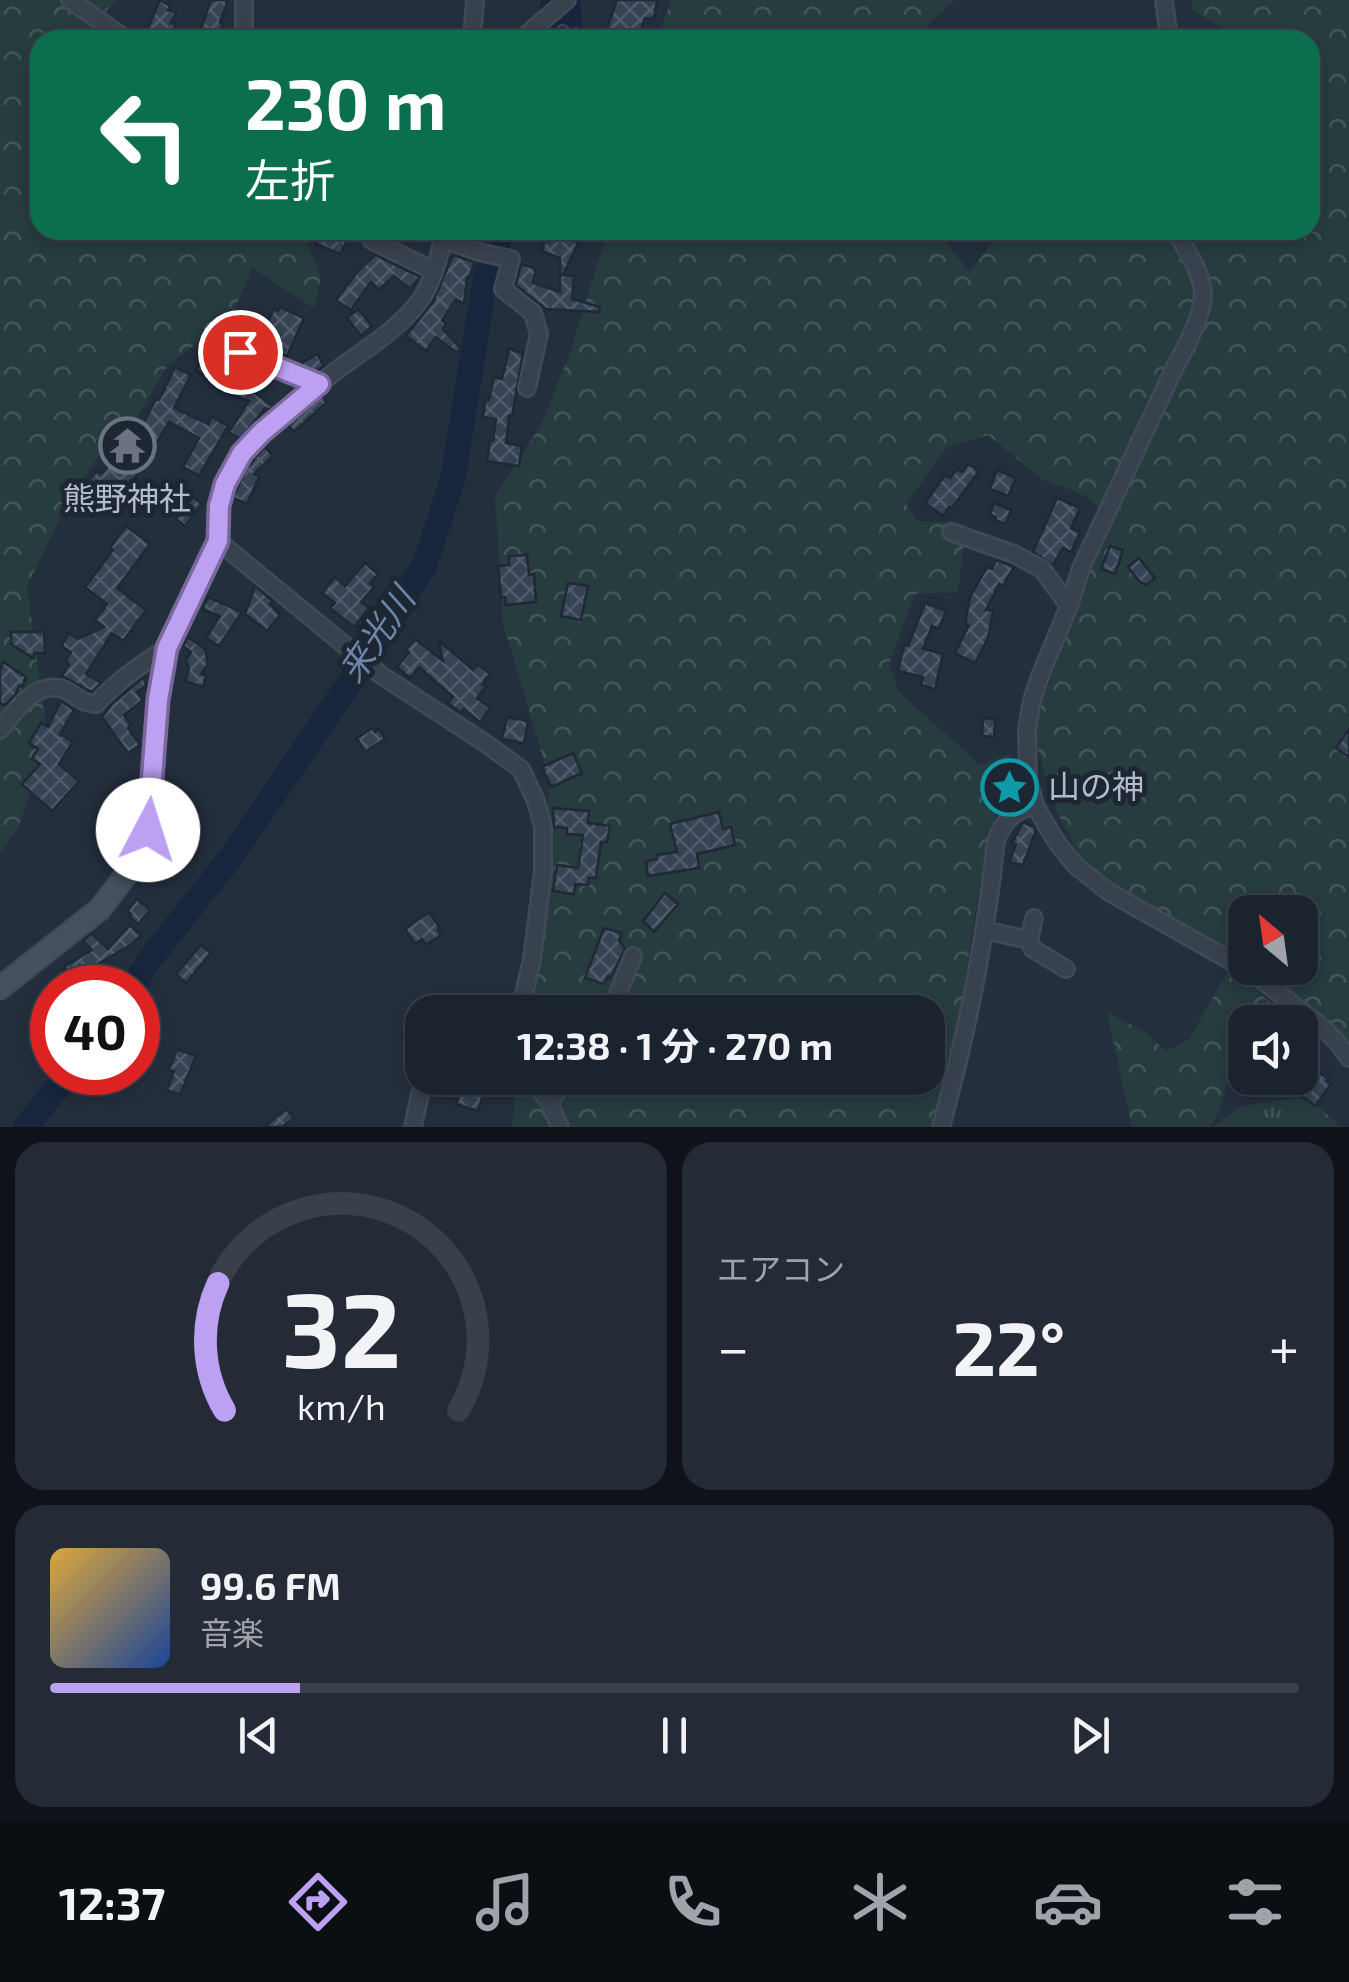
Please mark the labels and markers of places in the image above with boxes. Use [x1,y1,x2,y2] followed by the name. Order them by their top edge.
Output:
[198,310,283,395] pin
[97,415,157,475] temple icon: 熊野神社
[63,478,191,516] place label: 熊野神社
[979,757,1039,817] place icon: 山の神
[1048,766,1144,804] place label: 山の神

